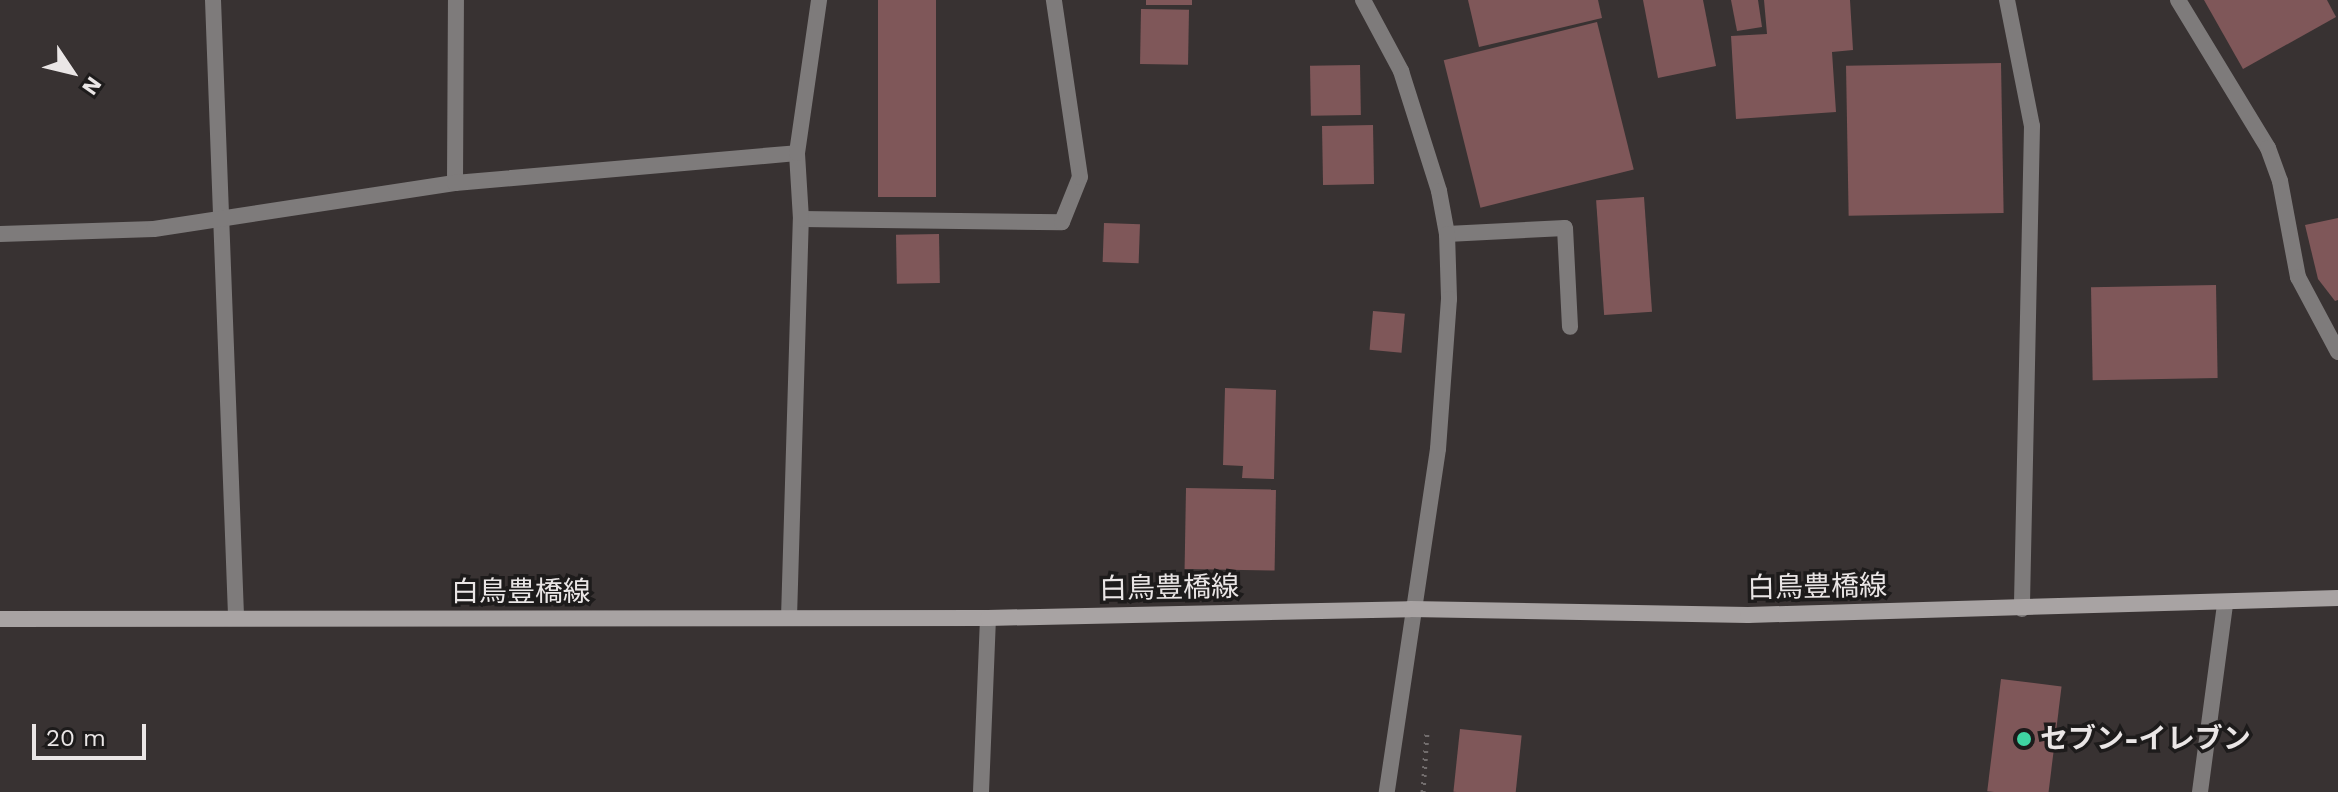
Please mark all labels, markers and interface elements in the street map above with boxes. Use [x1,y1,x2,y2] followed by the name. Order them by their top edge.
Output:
[32,32,112,112] north arrow
[77,72,107,100] text: N
[1747,569,1887,605] street label: 白鳥豊橋線
[1099,570,1239,606] street label: 白鳥豊橋線
[451,575,591,609] street label: 白鳥豊橋線
[36,708,150,758] scale bar
[2040,722,2251,756] place label: セブン-イレブン
[46,724,106,752] text: 20 m
[2015,730,2033,748] marker: セブン-イレブン

